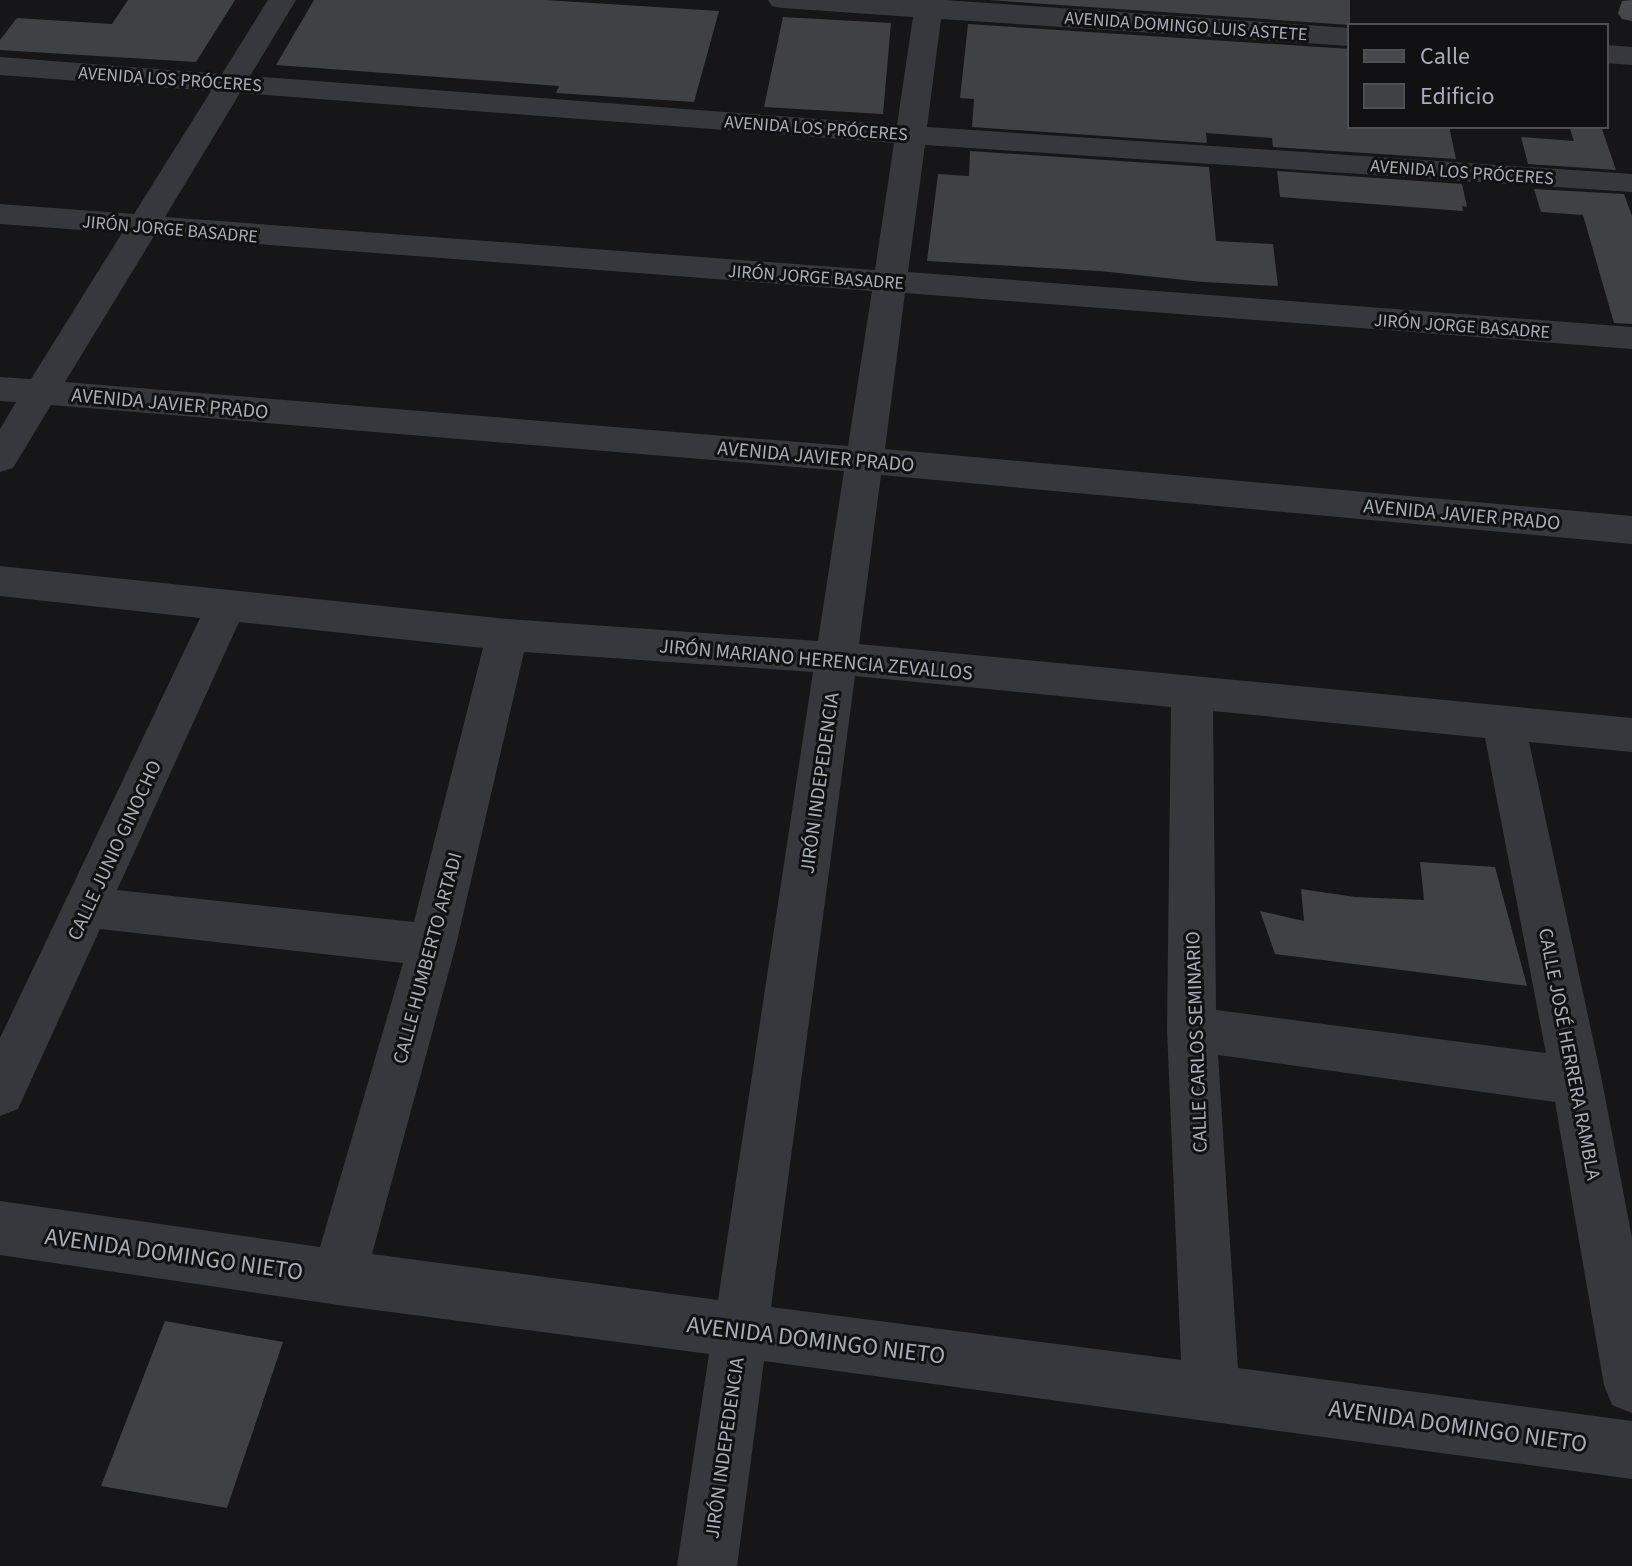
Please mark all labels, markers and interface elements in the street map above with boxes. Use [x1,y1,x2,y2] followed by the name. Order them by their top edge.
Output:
[1064,6,1308,47] street label: AVENIDA DOMINGO LUIS ASTETE
[1348,24,1608,128] legend
[1420,39,1470,74] text: Calle
[77,61,263,98] street label: AVENIDA LOS PRÓCERES
[1420,79,1494,114] text: Edificio
[723,110,909,147] street label: AVENIDA LOS PRÓCERES
[1369,154,1555,191] street label: AVENIDA LOS PRÓCERES
[81,209,259,250] street label: JIRÓN JORGE BASADRE
[727,259,905,296] street label: JIRÓN JORGE BASADRE
[1373,308,1551,345] street label: JIRÓN JORGE BASADRE
[70,381,269,427] street label: AVENIDA JAVIER PRADO
[716,434,915,480] street label: AVENIDA JAVIER PRADO
[1362,492,1561,538] street label: AVENIDA JAVIER PRADO
[658,632,974,688] street label: JIRÓN MARIANO HERENCIA ZEVALLOS
[793,691,847,876] street label: JIRÓN INDEPEDENCIA
[61,756,169,945] street label: CALLE JUNIO GINOCHO
[386,849,470,1067] street label: CALLE HUMBERTO ARTADI
[1531,926,1607,1183] street label: CALLE JOSÉ HERRERA RAMBLA
[1179,931,1215,1153] street label: CALLE CARLOS SEMINARIO
[43,1219,305,1290] street label: AVENIDA DOMINGO NIETO
[685,1307,947,1374] street label: AVENIDA DOMINGO NIETO
[698,1356,752,1541] street label: JIRÓN INDEPEDENCIA
[1327,1391,1589,1462] street label: AVENIDA DOMINGO NIETO

